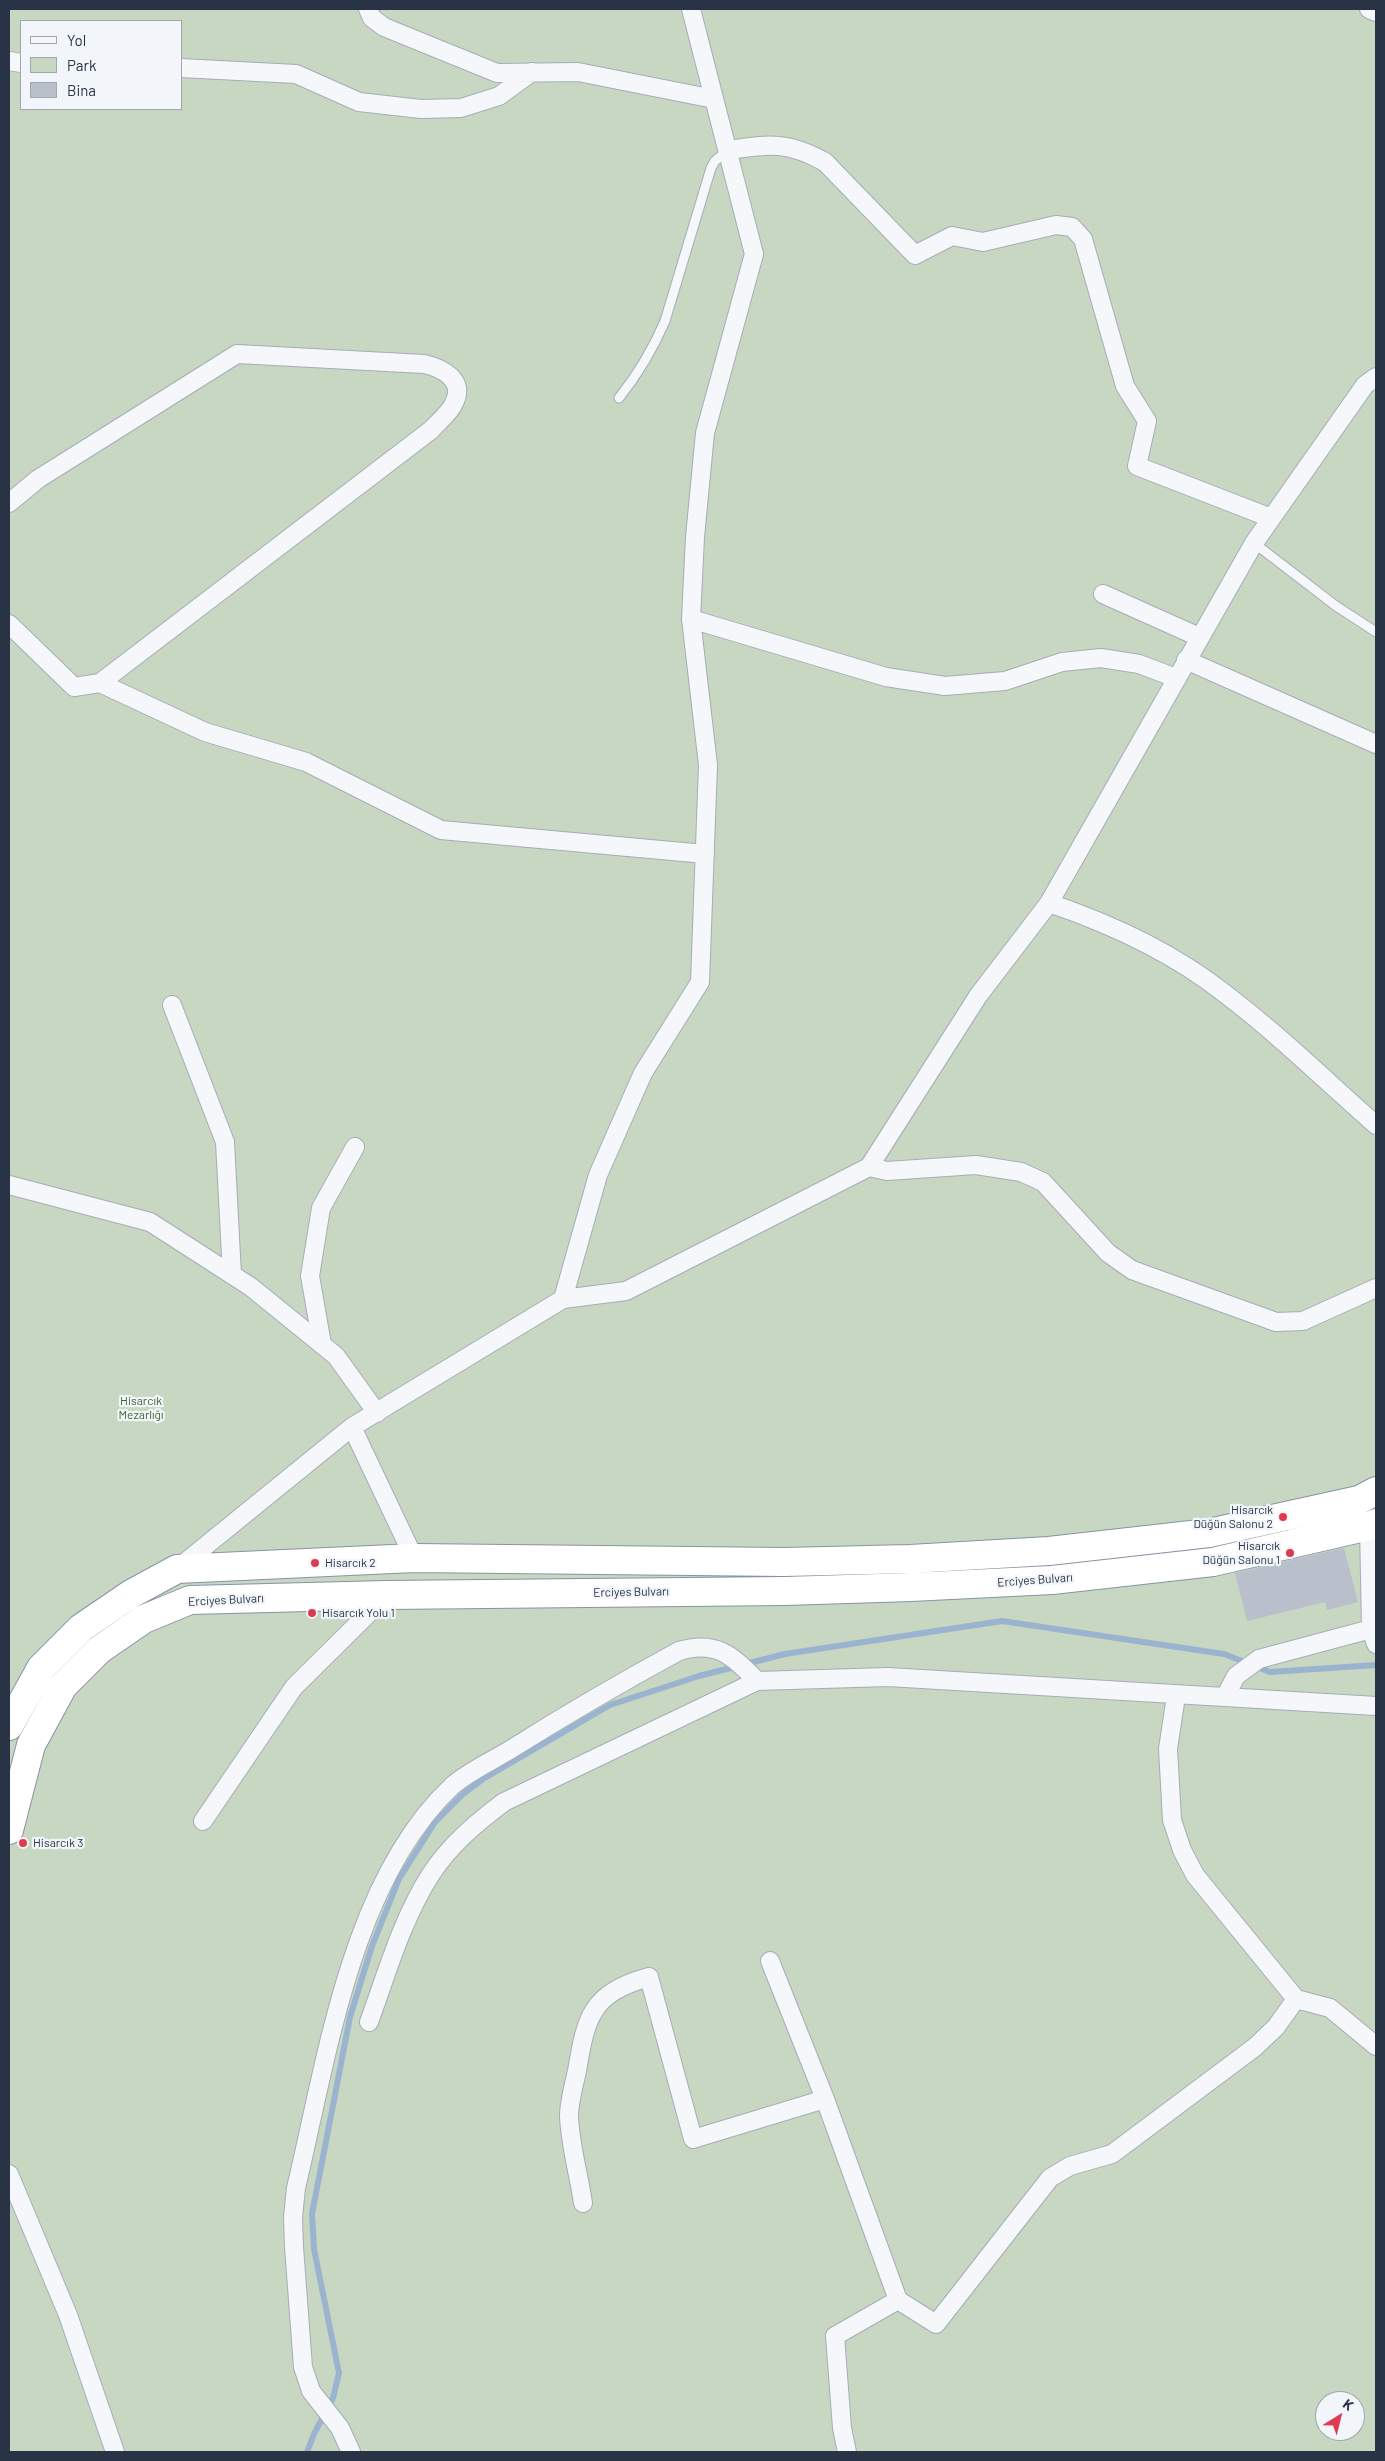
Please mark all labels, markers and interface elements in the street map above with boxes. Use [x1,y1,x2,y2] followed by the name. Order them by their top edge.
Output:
[20,20,182,110] legend
[67,31,86,49] text: Yol
[67,56,96,74] text: Park
[67,81,96,99] text: Bina
[118,1394,164,1422] park label: Hisarcık Mezarlığı
[1193,1503,1273,1531] place label: Hisarcık Düğün Salonu 2
[1277,1511,1289,1523] marker: Hisarcık Düğün Salonu 2
[1203,1539,1280,1567] place label: Hisarcık Düğün Salonu 1
[1284,1547,1296,1559] marker: Hisarcık Düğün Salonu 1
[325,1556,376,1570] place label: Hisarcık 2
[309,1557,321,1569] marker: Hisarcık 2
[997,1570,1073,1590] street label: Erciyes Bulvarı
[593,1584,669,1600] street label: Erciyes Bulvarı
[188,1591,264,1609] street label: Erciyes Bulvarı
[322,1606,395,1620] place label: Hisarcık Yolu 1
[306,1607,318,1619] marker: Hisarcık Yolu 1
[33,1836,83,1850] place label: Hisarcık 3
[17,1837,29,1849] marker: Hisarcık 3
[1315,2391,1365,2441] north arrow
[1340,2395,1357,2414] text: K

